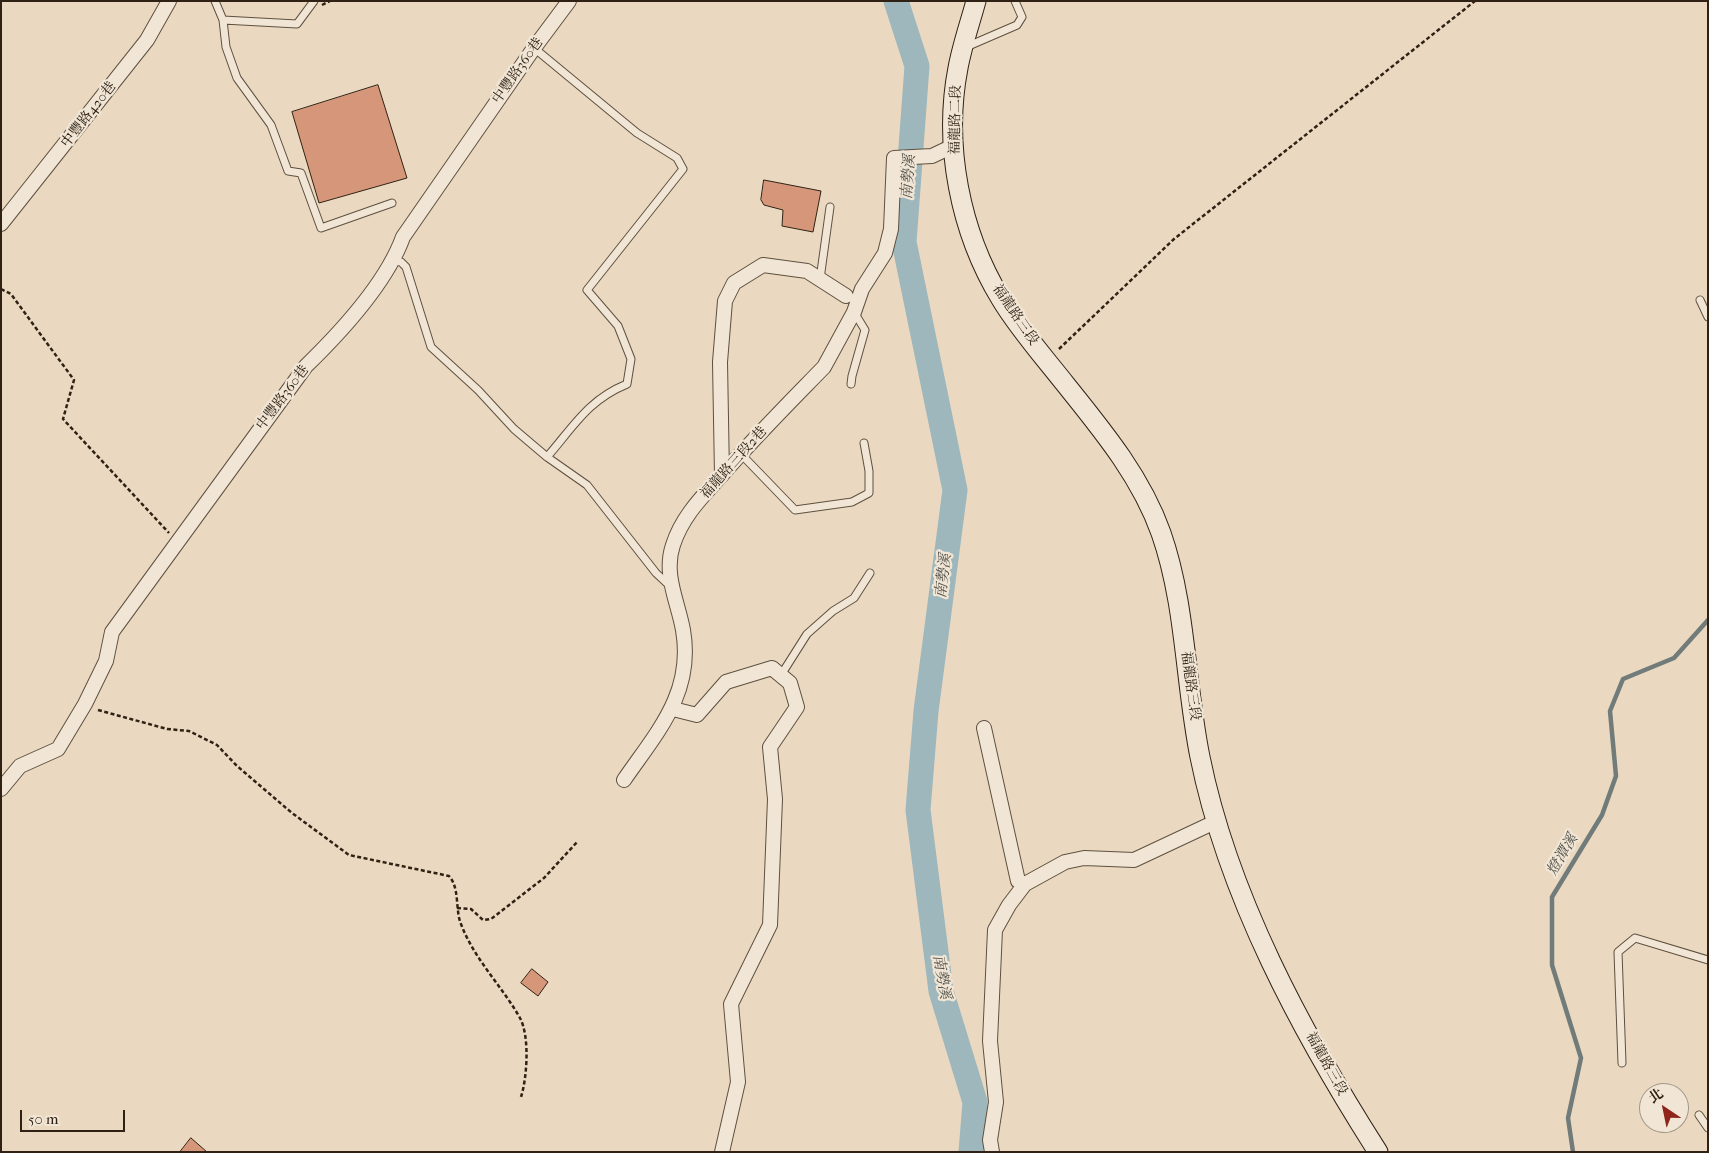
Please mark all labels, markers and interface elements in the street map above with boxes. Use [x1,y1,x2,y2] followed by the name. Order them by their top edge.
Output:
[489,35,547,107] street label: 中豐路360巷
[58,79,120,151] street label: 中豐路420巷
[947,85,965,155] street label: 福龍路二段
[898,154,920,200] water label: 南勢溪
[988,281,1042,349] street label: 福龍路三段
[253,362,313,434] street label: 中豐路360巷
[697,423,771,503] street label: 福龍路三段2巷
[932,553,956,599] water label: 南勢溪
[1177,650,1203,722] street label: 福龍路三段
[1544,831,1582,879] water label: 燈潭溪
[928,953,954,1001] water label: 南勢溪
[1302,1029,1350,1099] street label: 福龍路三段
[1639,1083,1689,1133] north arrow
[1645,1085,1666,1107] text: 北
[22,1100,128,1132] scale bar
[28,1110,58,1128] text: 50 m

